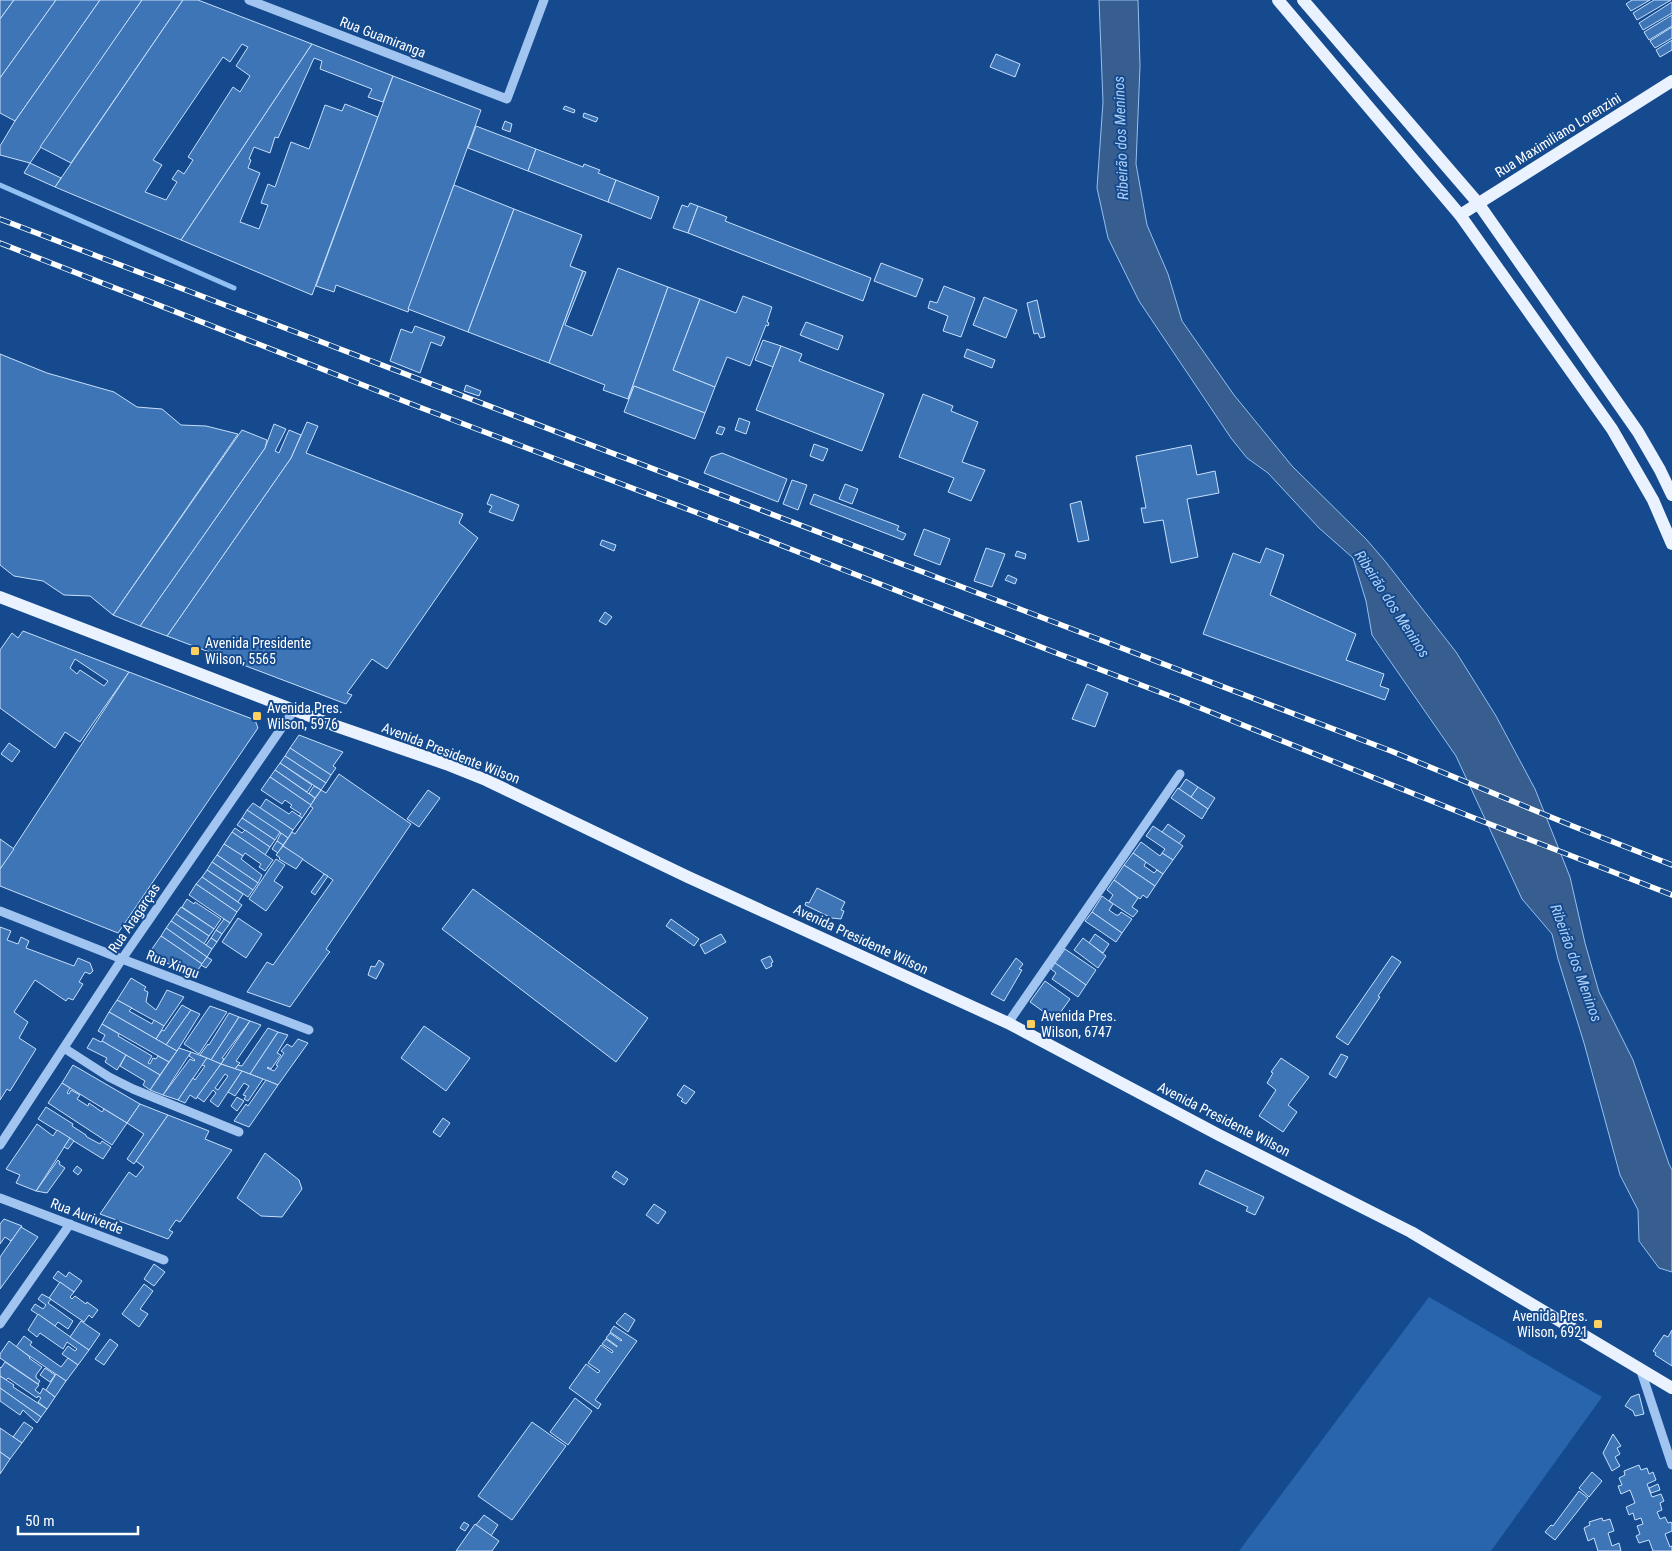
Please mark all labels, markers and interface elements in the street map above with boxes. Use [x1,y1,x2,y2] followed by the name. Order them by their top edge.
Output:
[338,13,428,61] street label: Rua Guamiranga
[1110,75,1132,200] water label: Ribeirão dos Meninos
[1492,90,1624,180] street label: Rua Maximiliano Lorenzini
[1351,547,1434,661] water label: Ribeirão dos Meninos
[205,635,312,667] place label: Avenida Presidente Wilson, 5565
[189,645,201,657] marker: Avenida Presidente Wilson, 5565
[267,700,343,732] place label: Avenida Pres. Wilson, 5976
[251,710,263,722] marker: Avenida Pres. Wilson, 5976
[380,719,522,787] street label: Avenida Presidente Wilson
[105,880,163,956] street label: Rua Aragarças
[791,901,931,977] street label: Avenida Presidente Wilson
[1546,902,1606,1025] water label: Ribeirão dos Meninos
[144,947,202,981] street label: Rua Xingu
[1041,1008,1117,1040] place label: Avenida Pres. Wilson, 6747
[1025,1018,1037,1030] marker: Avenida Pres. Wilson, 6747
[1155,1079,1293,1159] street label: Avenida Presidente Wilson
[48,1195,126,1237] street label: Rua Auriverde
[1512,1308,1588,1340] place label: Avenida Pres. Wilson, 6921
[1592,1318,1604,1330] marker: Avenida Pres. Wilson, 6921
[18,1504,138,1536] scale bar
[25,1512,55,1530] text: 50 m

